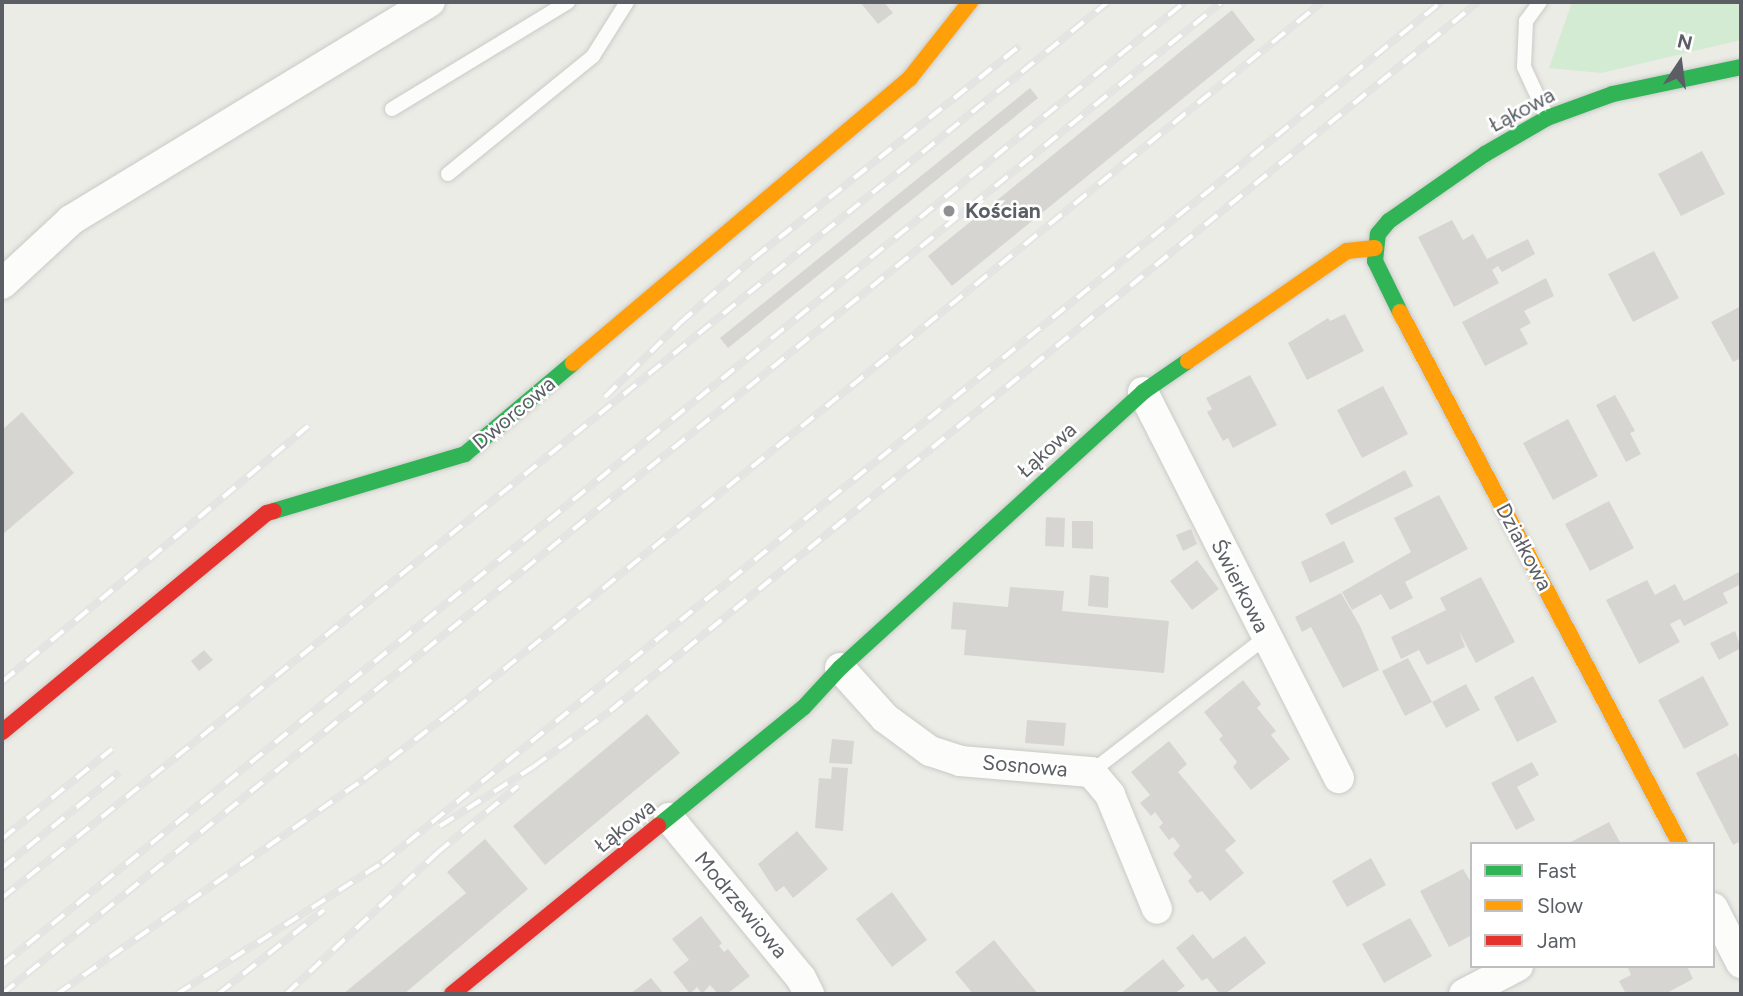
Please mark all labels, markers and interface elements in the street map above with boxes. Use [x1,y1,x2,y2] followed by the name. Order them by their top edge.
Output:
[1645,28,1715,98] north arrow
[1675,29,1695,55] text: N
[1485,82,1559,138] street label: Łąkowa
[965,198,1041,224] place label: Kościan
[939,201,959,221] marker: Kościan
[468,371,560,455] street label: Dworcowa
[1012,417,1082,483] street label: Łąkowa
[1491,499,1557,595] street label: Działkowa
[1206,535,1274,637] street label: Świerkowa
[981,750,1069,782] street label: Sosnowa
[590,794,660,858] street label: Łąkowa
[1470,842,1715,968] legend
[689,847,793,963] street label: Modrzewiowa
[1537,858,1577,883] text: Fast
[1537,893,1583,918] text: Slow
[1537,928,1576,953] text: Jam

